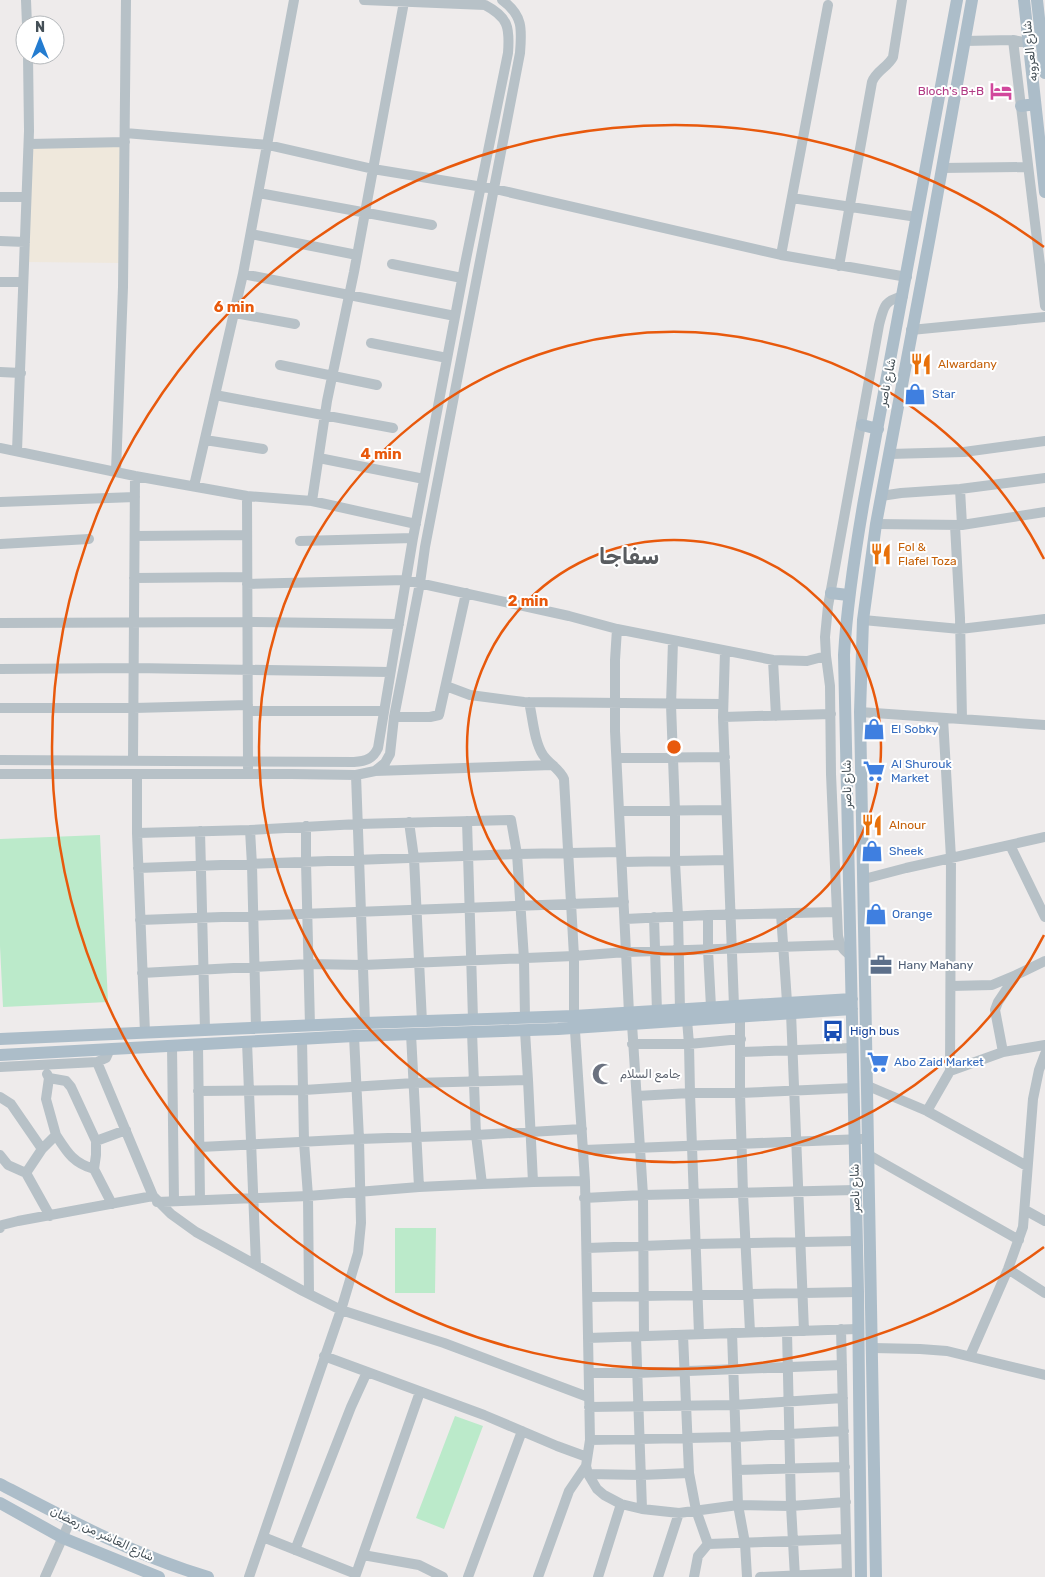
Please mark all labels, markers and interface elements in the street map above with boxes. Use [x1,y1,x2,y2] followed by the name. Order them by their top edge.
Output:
[15,15,65,65] north arrow
[35,19,45,36] text: N
[1020,20,1042,82] street label: شارع العروبه
[988,78,1014,104] hotel icon: Bloch's B+B
[918,84,984,98] place label: Bloch's B+B
[214,298,254,316] text: 6 min
[908,351,934,377] restaurant icon: Alwardany
[875,357,900,409] street label: شارع ناصر
[938,357,997,371] place label: Alwardany
[902,381,928,407] shop icon: Star
[932,387,956,401] place label: Star
[360,445,402,463] text: 4 min
[898,540,957,568] place label: Fol & Flafel Toza
[868,541,894,567] restaurant icon: Fol & Flafel Toza
[599,543,659,570] district label: سفاجا
[508,592,548,610] text: 2 min
[861,716,887,742] shop icon: El Sobky
[891,722,939,736] place label: El Sobky
[665,738,683,756] centre of rings
[891,757,952,785] place label: Al Shurouk Market
[861,758,887,784] supermarket icon: Al Shurouk Market
[840,759,856,809] street label: شارع ناصر
[859,812,885,838] restaurant icon: Alnour
[889,818,926,832] place label: Alnour
[859,838,885,864] shop icon: Sheek
[889,844,924,858] place label: Sheek
[863,901,889,927] shop icon: Orange
[892,907,933,921] place label: Orange
[868,952,894,978] office icon: Hany Mahany
[898,958,974,972] place label: Hany Mahany
[820,1018,846,1044] bus stop icon: High bus
[850,1024,899,1038] place label: High bus
[865,1049,891,1075] supermarket icon: Abo Zaid Market
[894,1055,984,1069] place label: Abo Zaid Market
[590,1061,616,1087] mosque icon: جامع السلام
[620,1067,681,1083] place label: جامع السلام
[848,1163,864,1213] street label: شارع ناصر
[47,1504,156,1566] street label: شارع العاشر من رمضان

